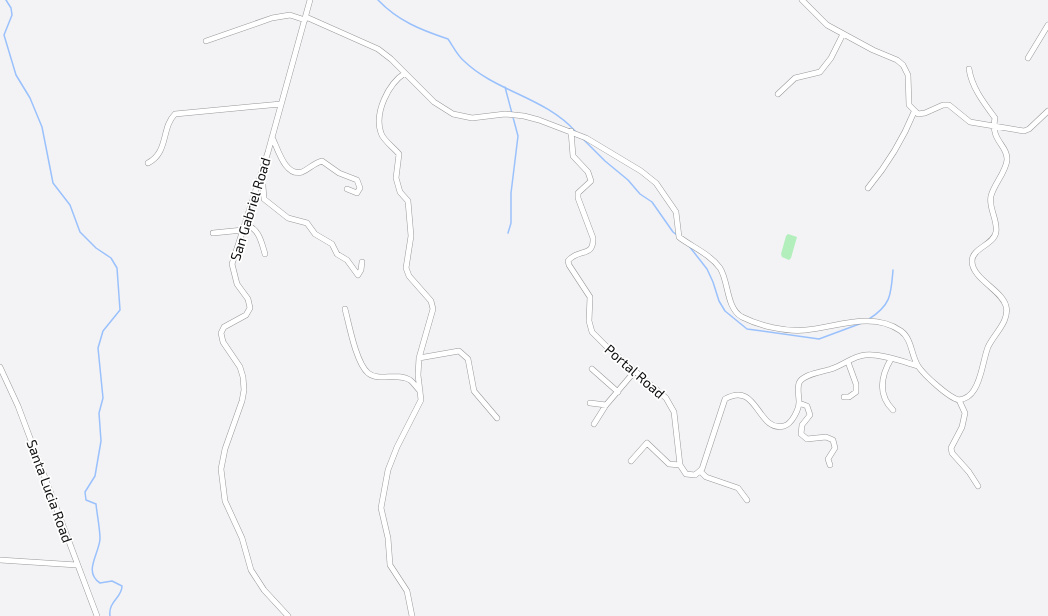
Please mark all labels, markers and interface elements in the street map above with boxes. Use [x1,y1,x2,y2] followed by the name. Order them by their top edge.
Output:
[226,155,274,263] street label: San Gabriel Road
[602,340,668,402] street label: Portal Road
[23,437,77,545] street label: Santa Lucia Road

